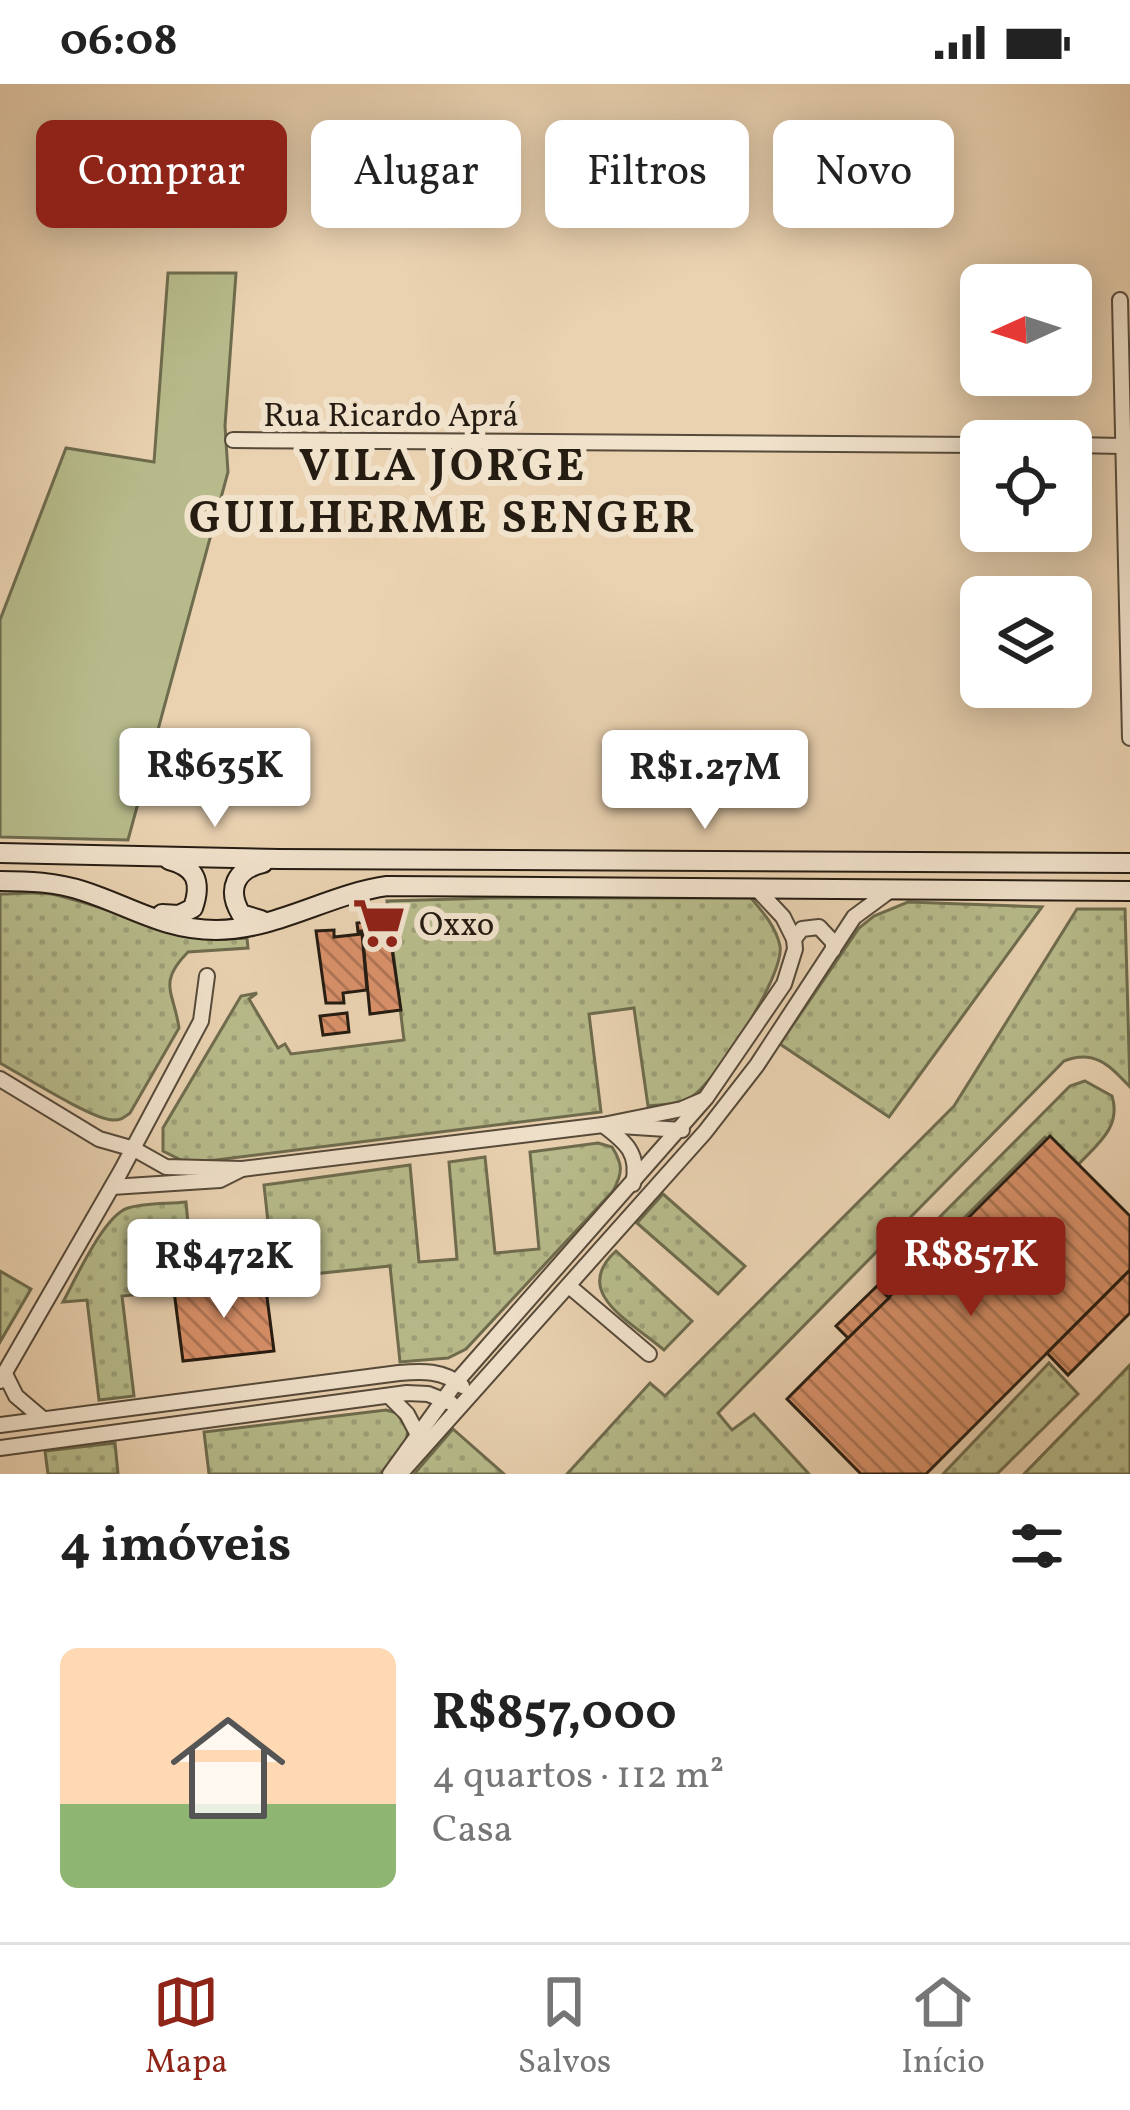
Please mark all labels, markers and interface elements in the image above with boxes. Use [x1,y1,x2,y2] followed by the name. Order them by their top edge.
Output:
[60,11,178,74] text: 06:08
[36,120,287,228] chip: Comprar
[311,120,521,228] chip: Alugar
[545,120,749,228] chip: Filtros
[773,120,954,228] chip: Novo
[960,264,1092,396] north arrow
[960,264,1092,708] map controls
[263,395,519,441] street label: Rua Ricardo Aprá
[960,420,1092,552] button: locate
[189,437,697,552] district label: VILA JORGE GUILHERME SENGER
[960,576,1092,708] button: layers
[117,728,313,830] pin: R$635K
[594,730,816,832] pin: R$1.27M
[146,740,284,794] text: R$635K
[629,742,781,796] text: R$1.27M
[350,894,408,952] supermarket icon: Oxxo
[419,904,494,950] place label: Oxxo
[873,1217,1069,1319] pin: R$857K
[126,1219,322,1321] pin: R$472K
[903,1229,1039,1283] text: R$857K
[154,1231,294,1285] text: R$472K
[60,1511,291,1582] text: 4 imóveis
[1004,1513,1070,1579] icon: filters
[432,1679,677,1750] text: R$857,000
[156,1696,300,1840] icon: home
[432,1750,724,1804] text: 4 quartos · 112 m²
[432,1804,513,1858] text: Casa
[145,1969,228,2087] tab: Mapa
[518,1969,611,2087] tab: Salvos
[901,1969,985,2087] tab: Início

